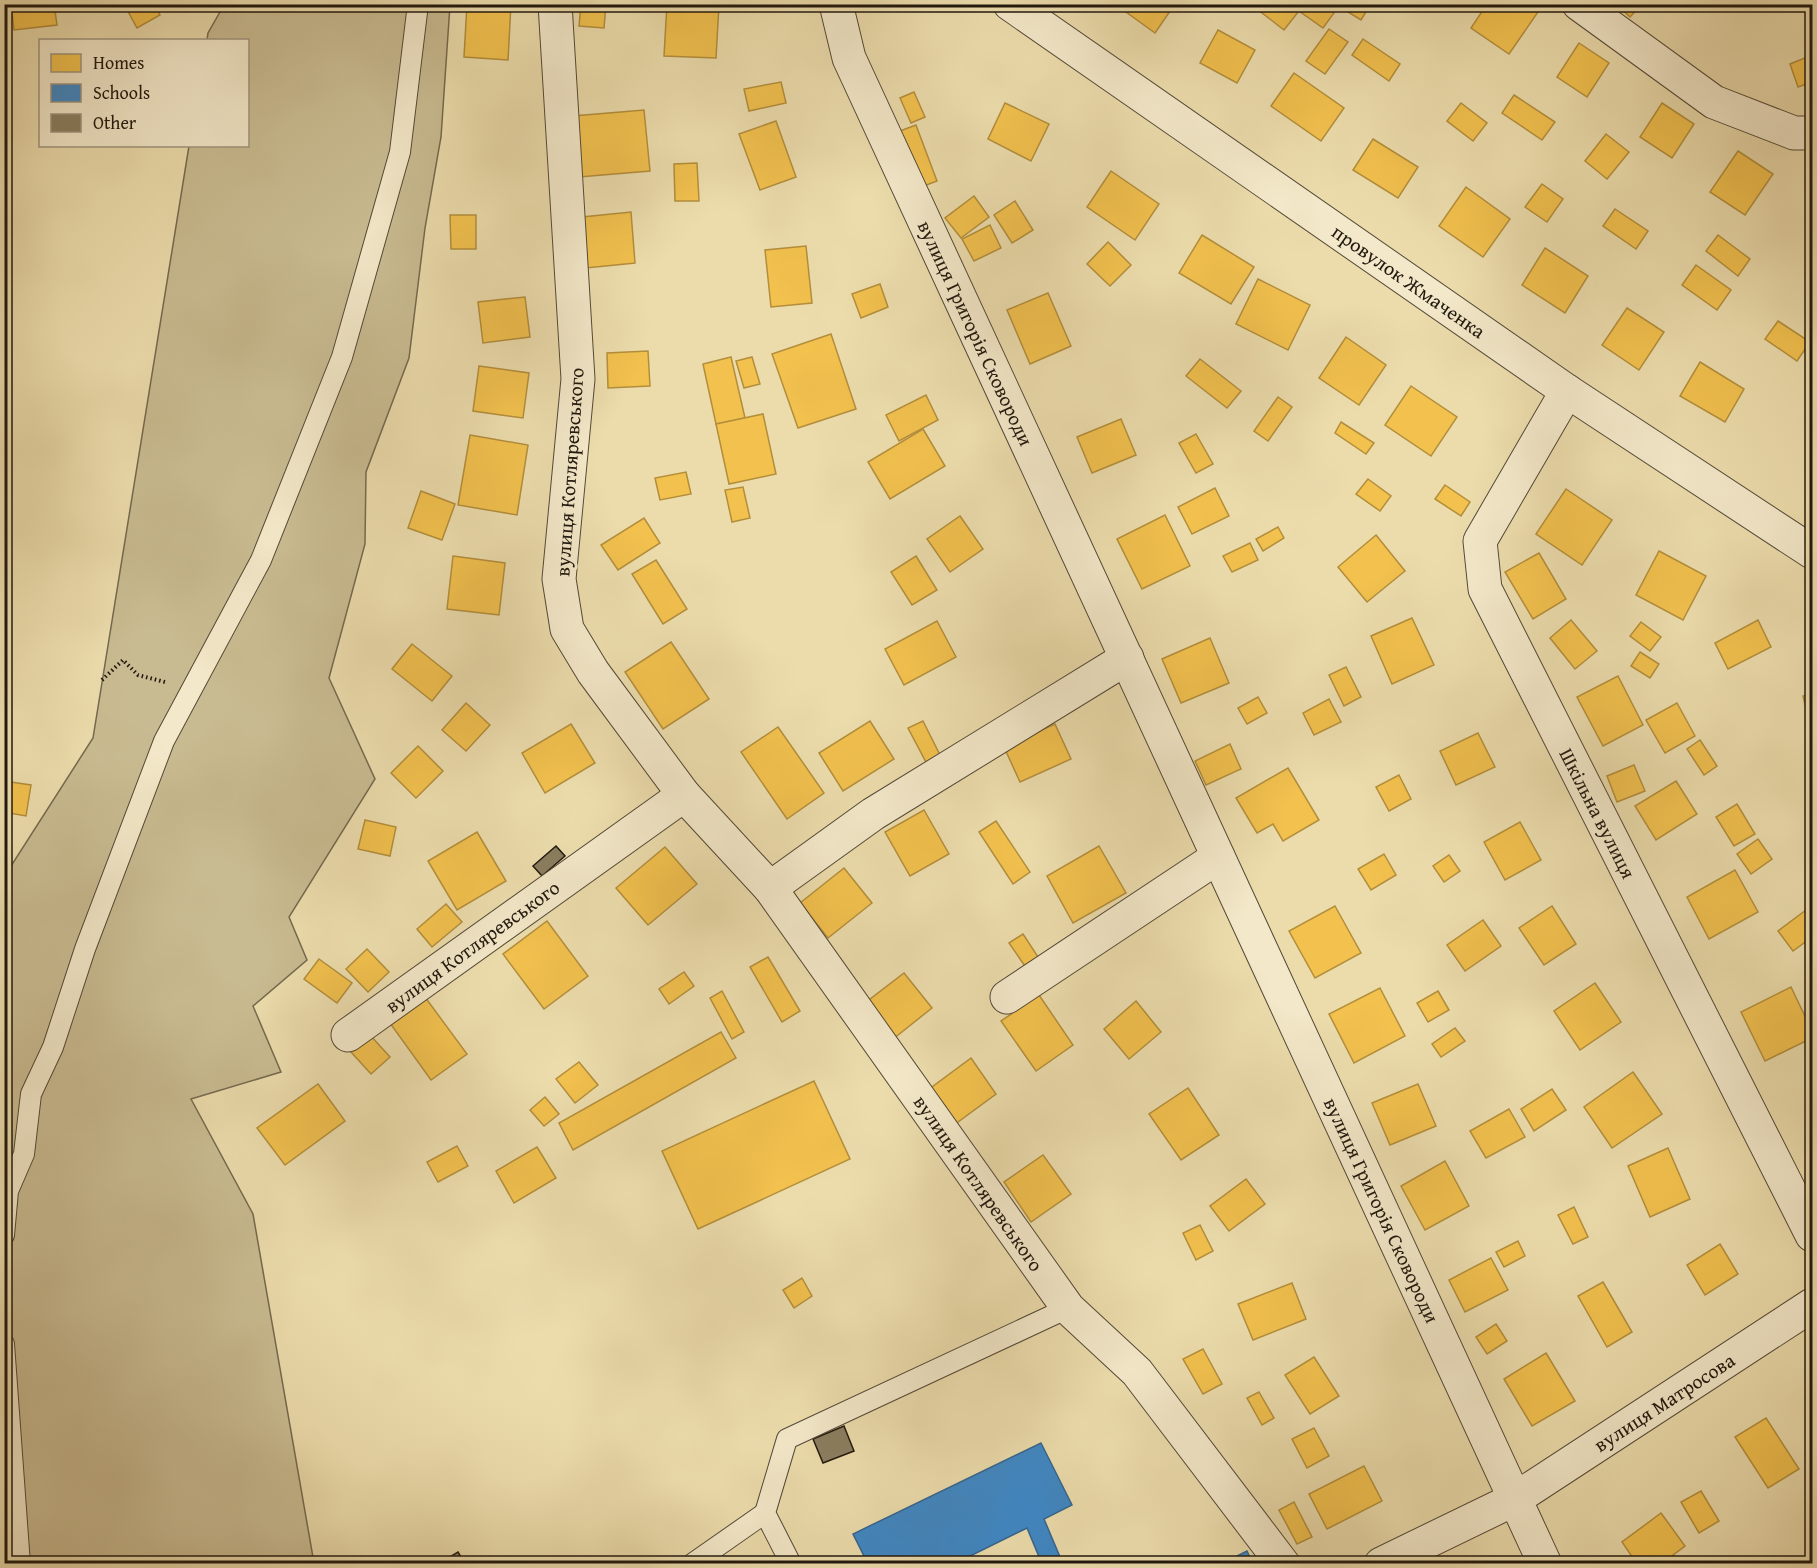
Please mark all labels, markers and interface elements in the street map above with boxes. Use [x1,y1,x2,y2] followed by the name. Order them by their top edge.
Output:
[39,39,249,147] legend
[93,49,144,76] text: Homes
[93,79,150,106] text: Schools
[93,109,137,136] text: Other
[911,215,1041,451] street label: вулиця Григорія Сковороди
[1326,217,1492,345] street label: провулок Жмаченка
[547,366,591,578] street label: вулиця Котляревського
[1553,743,1643,883] street label: Шкільна вулиця
[379,873,565,1019] street label: вулиця Котляревського
[907,1089,1051,1277] street label: вулиця Котляревського
[1317,1092,1447,1328] street label: вулиця Григорія Сковороди
[1588,1345,1741,1459] street label: вулиця Матросова

